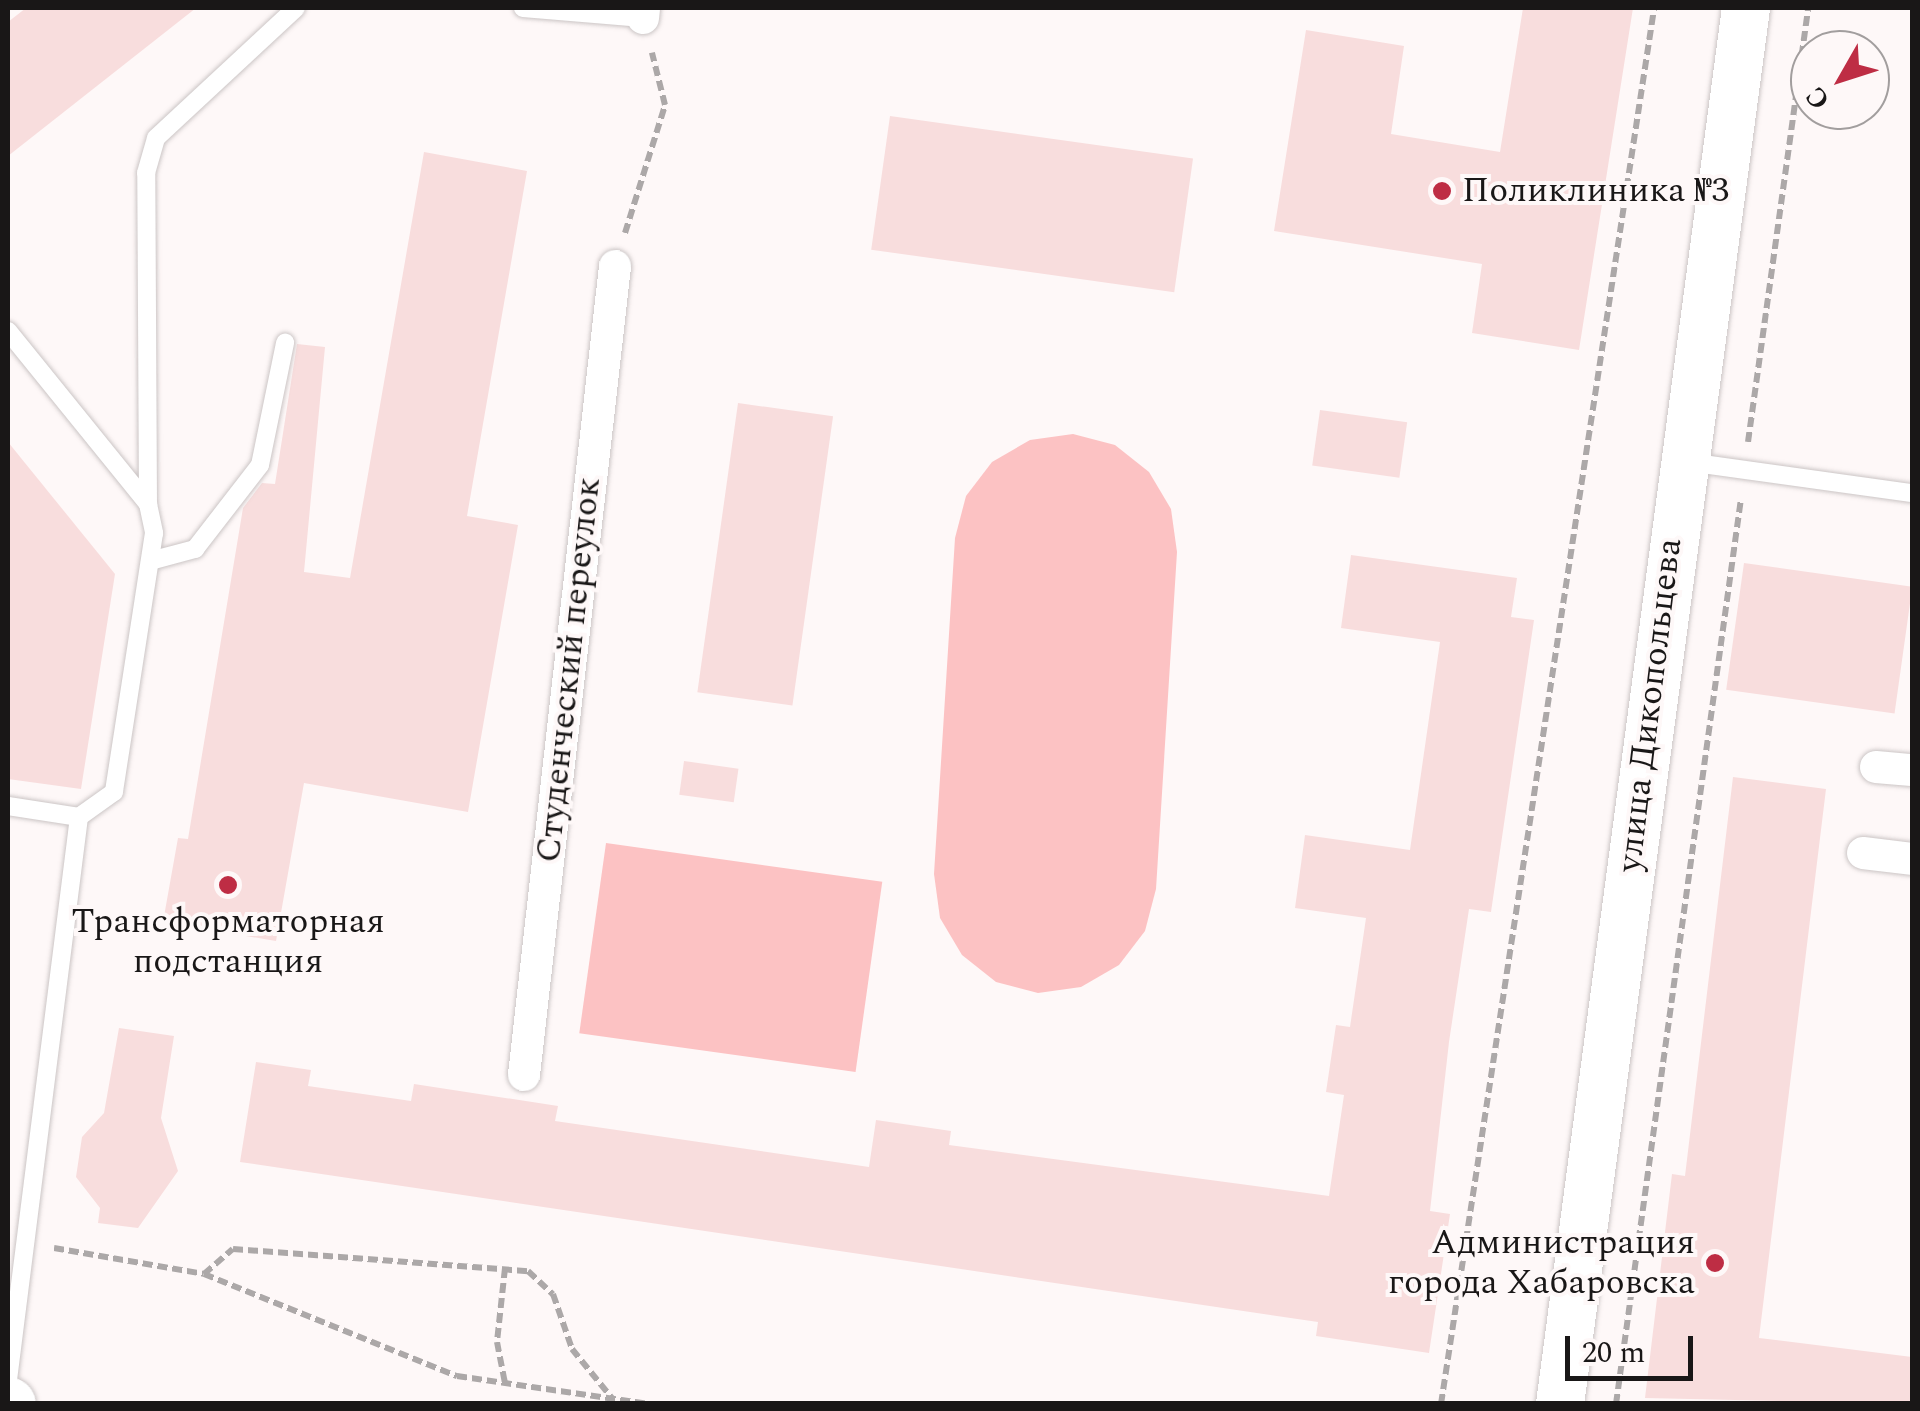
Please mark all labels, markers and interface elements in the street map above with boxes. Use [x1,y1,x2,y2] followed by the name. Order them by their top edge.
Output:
[1790,30,1890,130] north arrow
[1795,77,1841,119] text: С
[1462,170,1729,212] place label: Поликлиника №3
[1431,180,1453,202] marker: Поликлиника №3
[528,475,610,865] street label: Студенческий переулок
[1609,536,1691,874] street label: улица Дикопольцева
[217,874,239,896] marker: Трансформаторная подстанция
[71,901,385,983] place label: Трансформаторная подстанция
[1388,1222,1695,1304] place label: Администрация города Хабаровска
[1704,1252,1726,1274] marker: Администрация города Хабаровска
[1570,1316,1698,1378] scale bar
[1582,1330,1645,1376] text: 20 m

